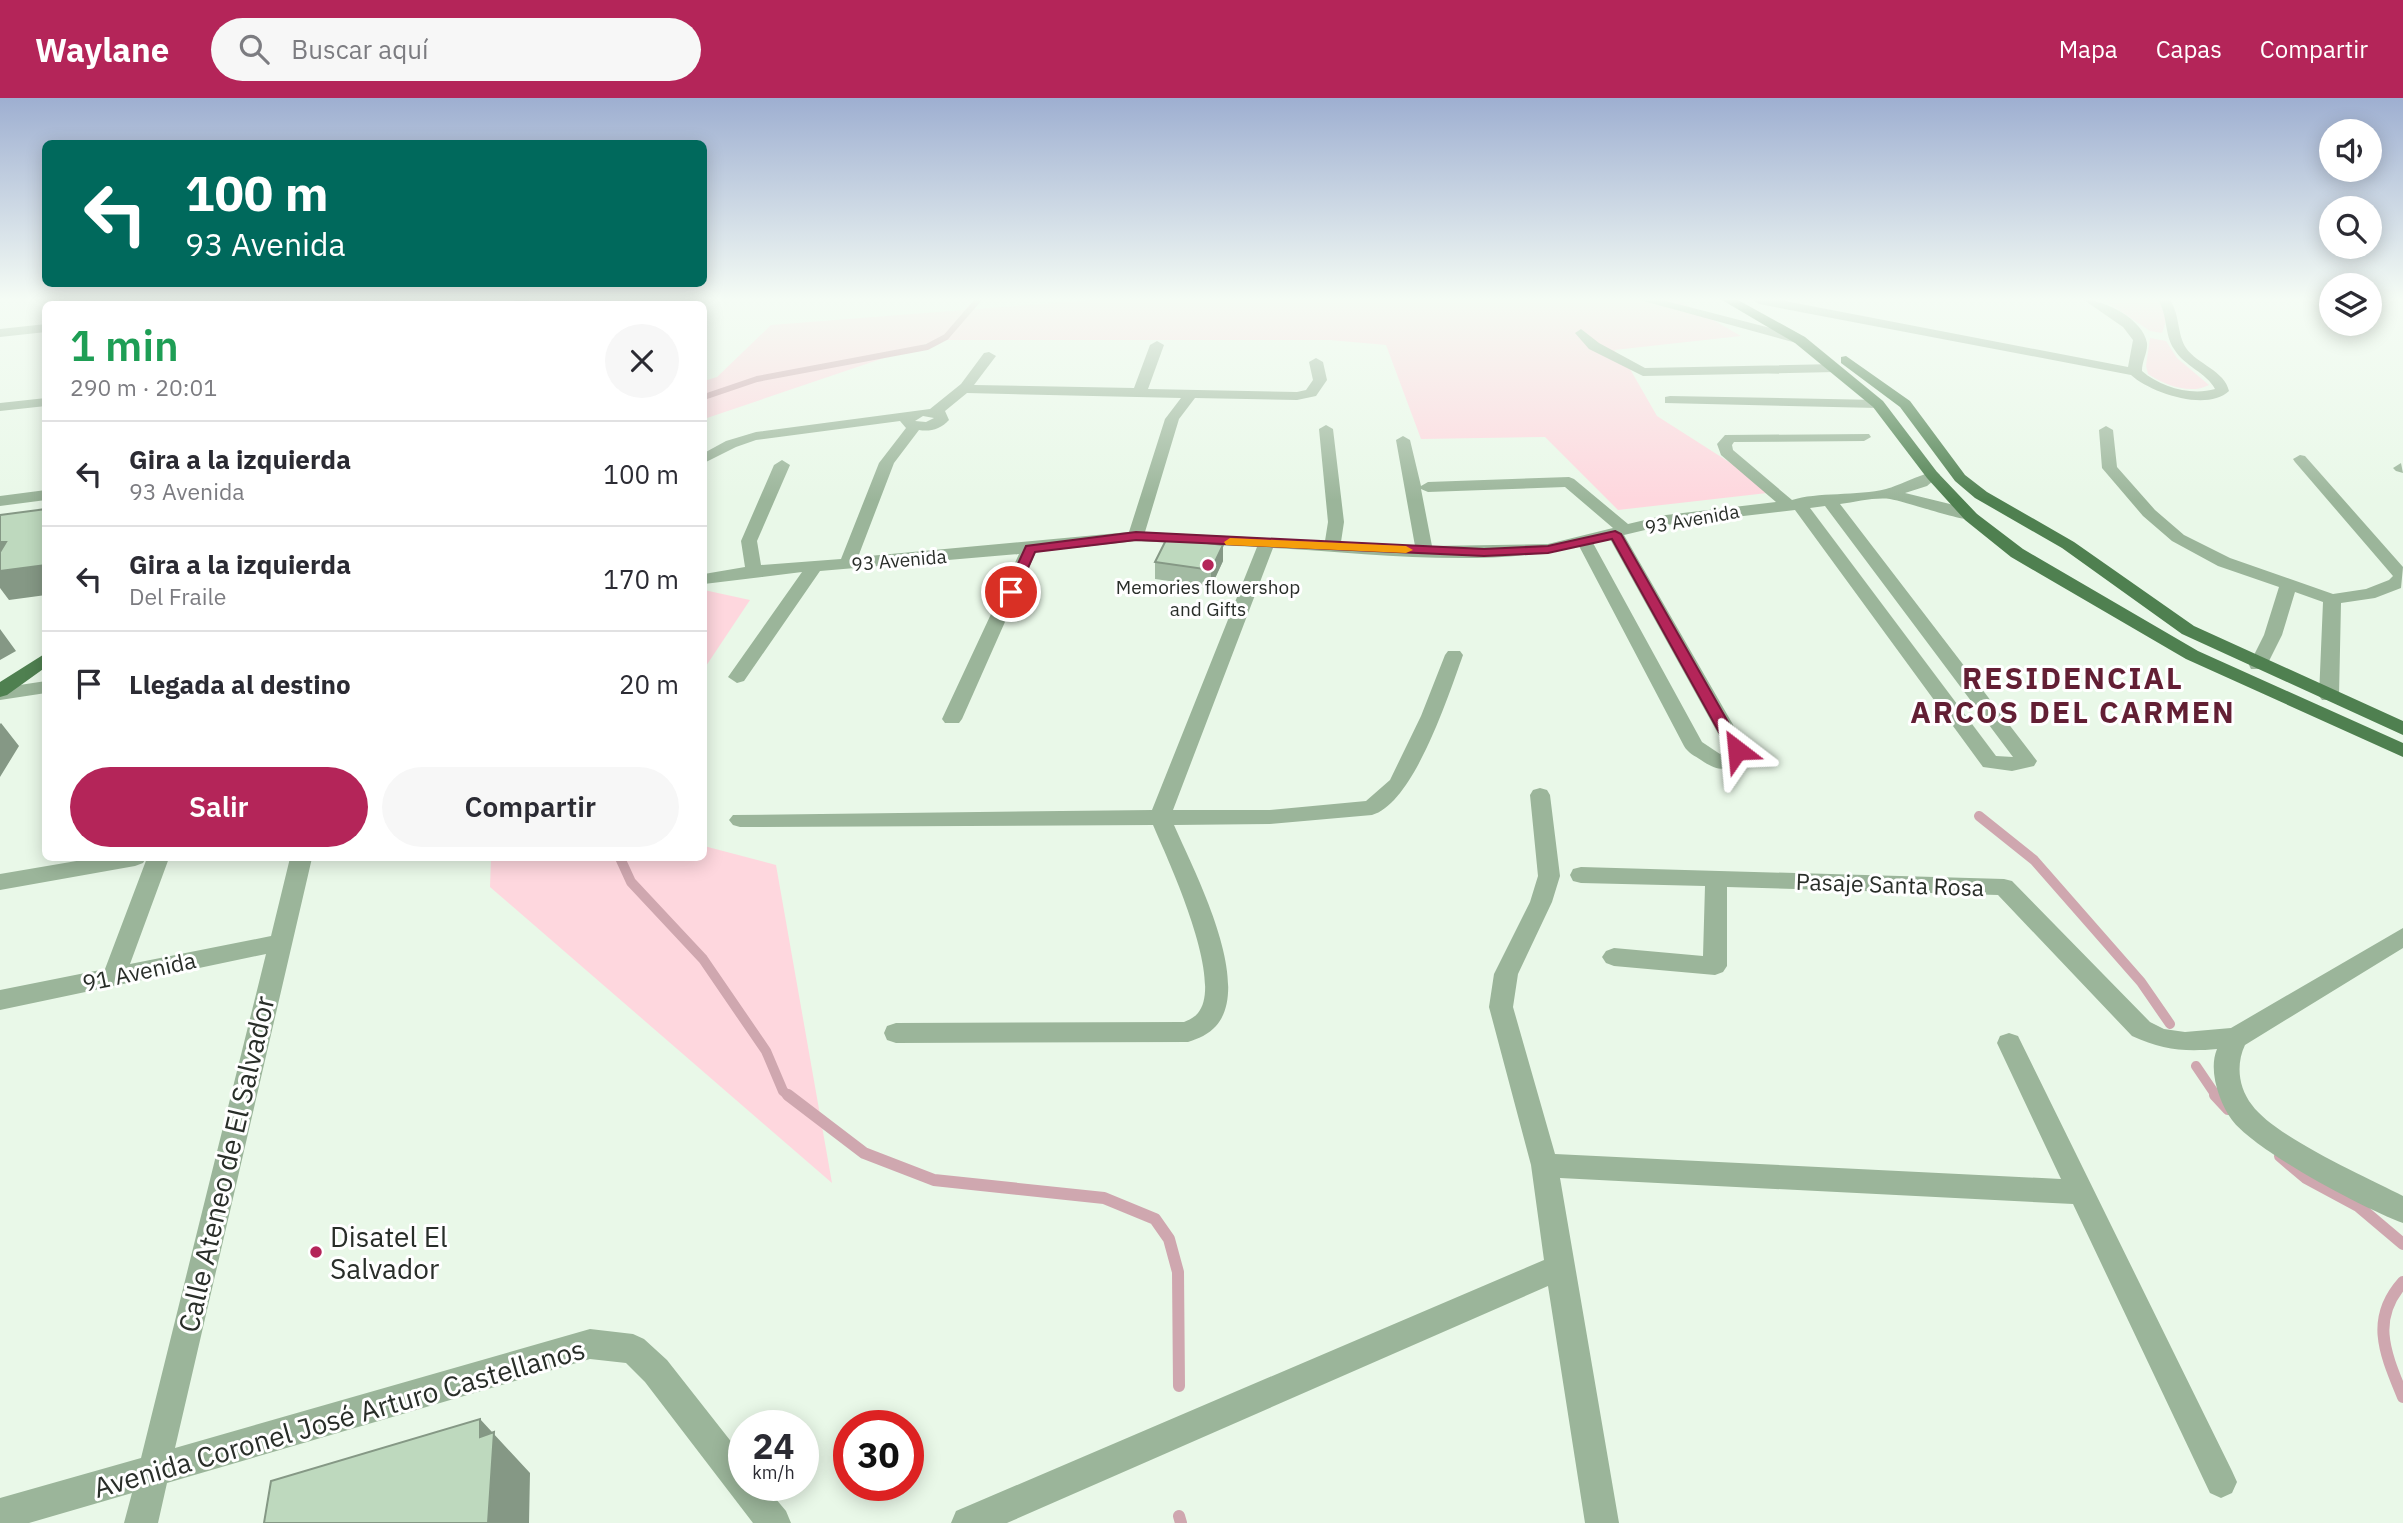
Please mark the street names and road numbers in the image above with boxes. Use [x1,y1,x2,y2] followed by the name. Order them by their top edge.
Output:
[1643,499,1741,539] street label: 93 Avenida
[850,544,948,576] street label: 93 Avenida
[1795,866,1985,902] street label: Pasaje Santa Rosa
[79,944,199,998] street label: 91 Avenida
[169,992,283,1336] street label: Calle Ateneo de El Salvador
[89,1330,589,1506] street label: Avenida Coronel José Arturo Castellanos

